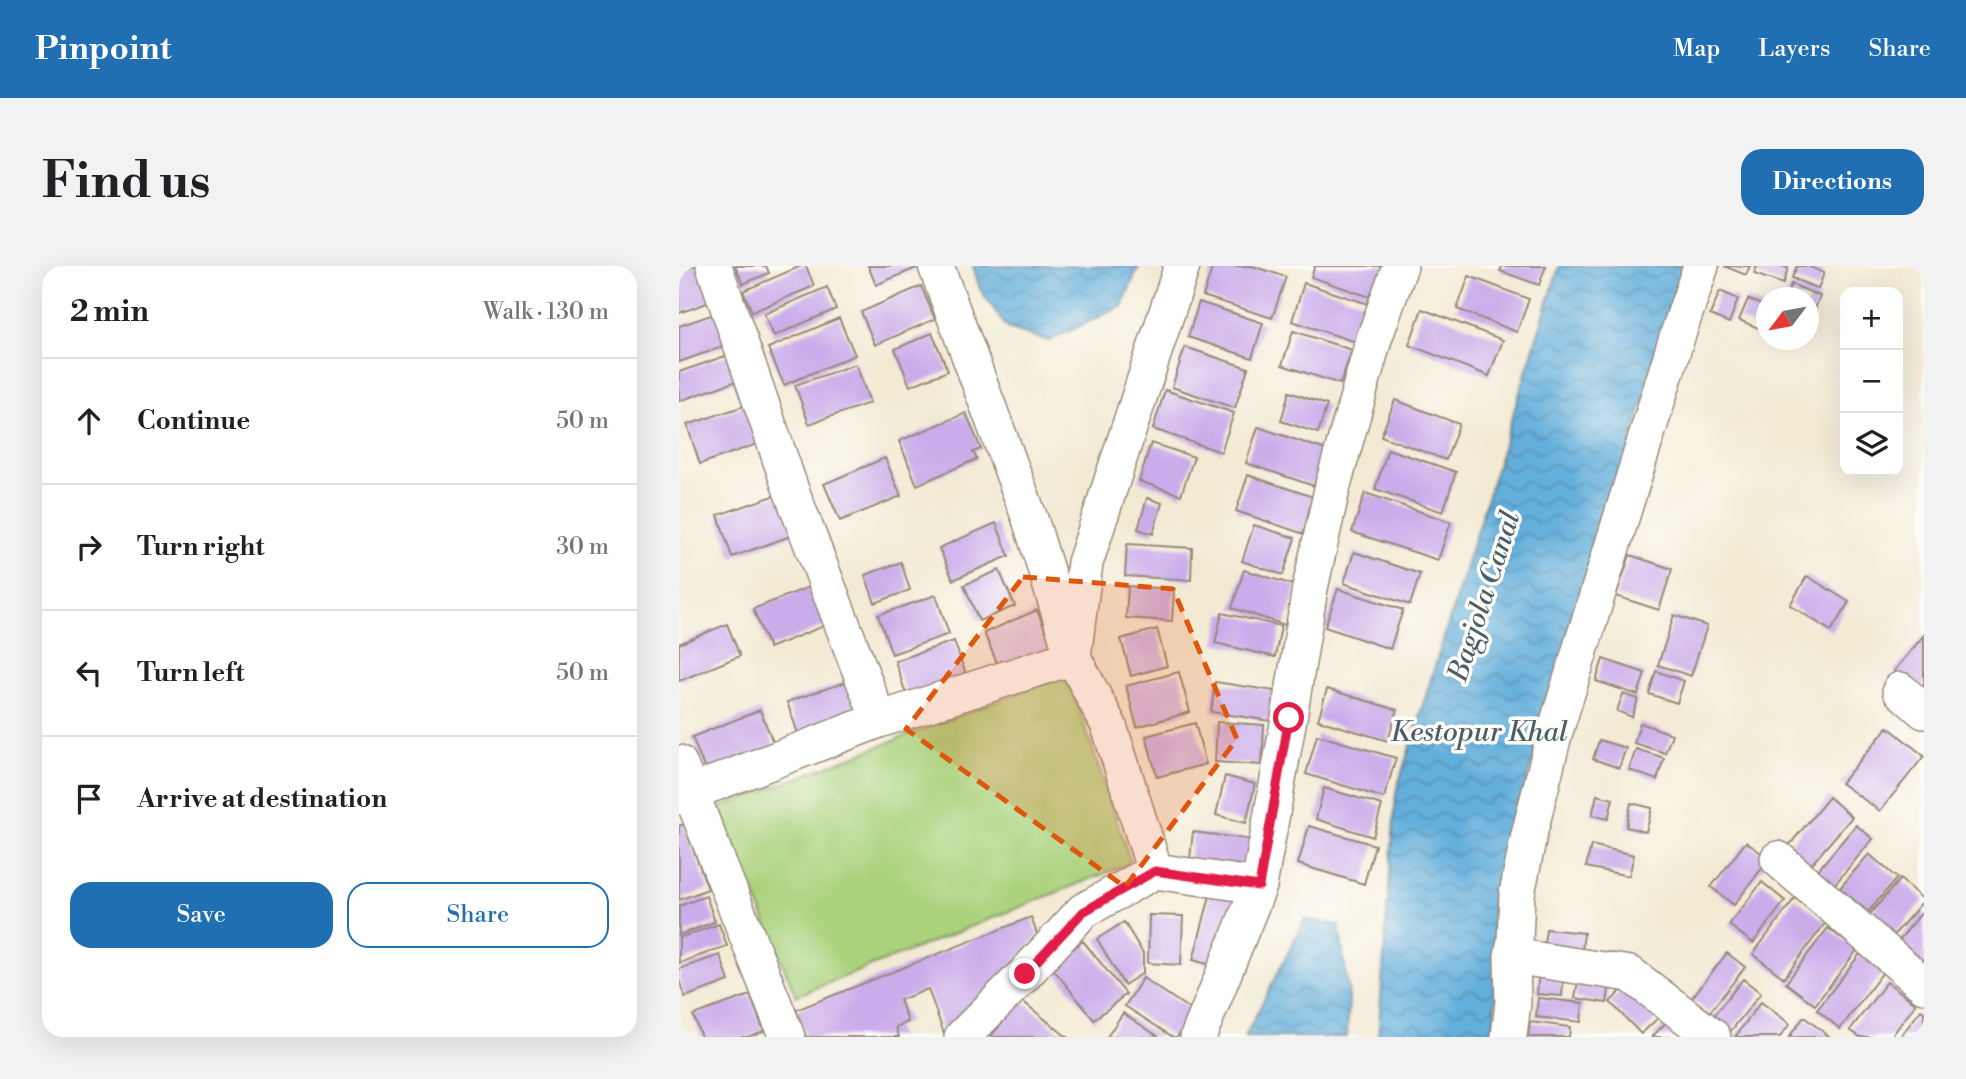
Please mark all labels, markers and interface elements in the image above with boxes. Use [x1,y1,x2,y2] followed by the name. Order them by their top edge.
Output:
[35,29,172,70] text: Pinpoint
[1673,34,1720,64] text: Map
[1758,34,1830,64] text: Layers
[1868,34,1931,64] text: Share
[1741,149,1924,215] button: Directions
[42,152,211,213] text: Find us
[1756,287,1819,350] north arrow
[1840,287,1903,476] map controls
[1840,287,1903,350] button: +
[70,293,149,331] text: 2 min
[483,298,609,326] text: Walk · 130 m
[1840,350,1903,413] button: −
[70,402,108,440] icon: ahead
[137,405,250,437] text: Continue
[556,407,609,435] text: 50 m
[1840,413,1903,476] button: layers
[1440,507,1528,687] water label: Bagjola Canal
[70,528,108,566] icon: right
[137,531,265,563] text: Turn right
[556,533,609,561] text: 30 m
[70,654,108,692] icon: left
[137,657,245,689] text: Turn left
[556,659,609,687] text: 50 m
[1273,702,1304,733] route start
[1390,715,1568,750] water label: Kestopur Khal
[70,780,108,818] icon: arrive
[137,783,387,815] text: Arrive at destination
[70,882,333,948] button: Save
[347,882,609,948] button: Share
[1009,958,1040,989] route end

